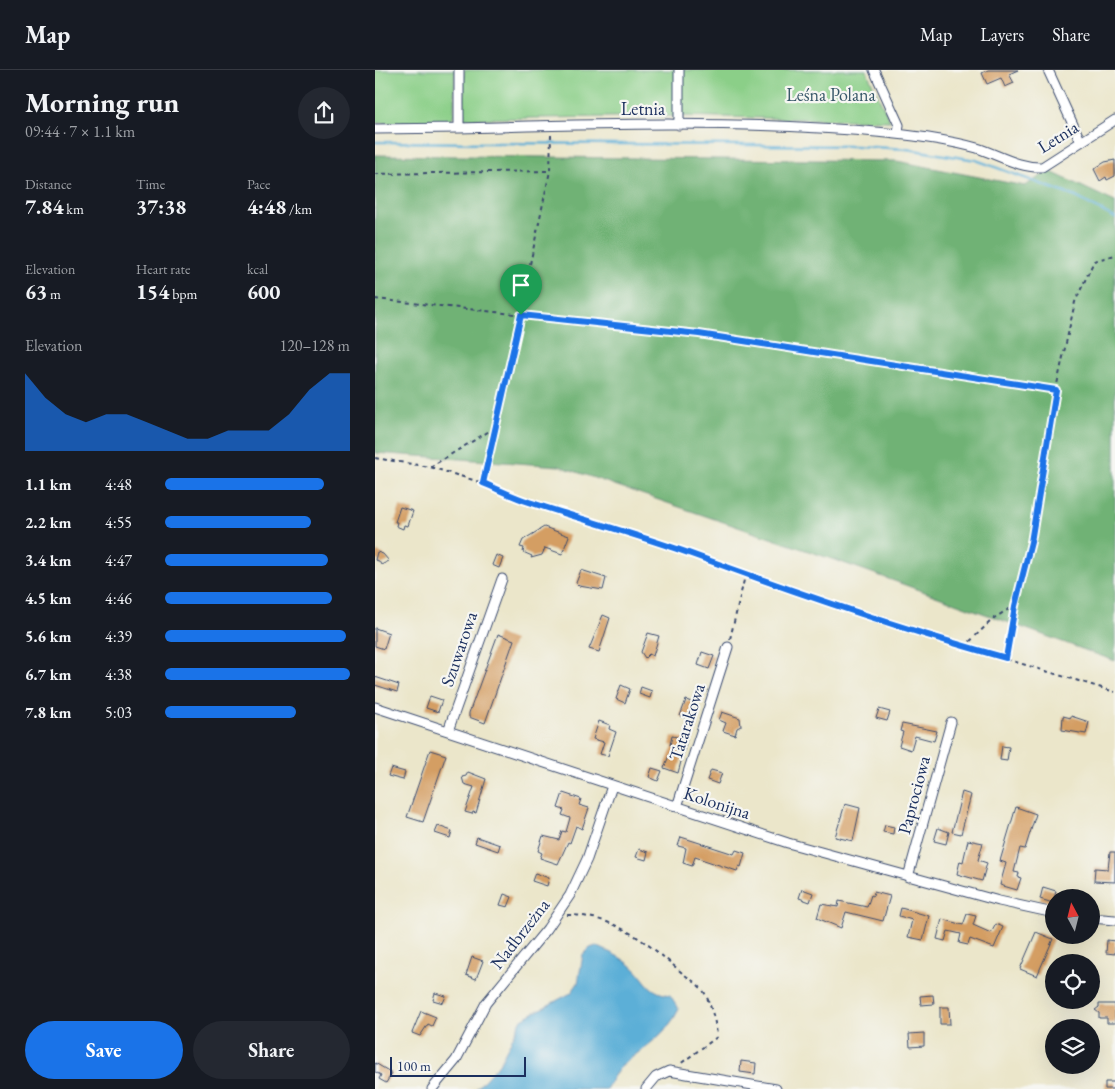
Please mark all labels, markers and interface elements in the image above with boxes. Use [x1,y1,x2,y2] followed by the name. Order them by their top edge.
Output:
[25,19,70,50] text: Map
[920,23,952,46] text: Map
[980,23,1024,46] text: Layers
[1052,23,1090,46] text: Share
[786,83,877,106] park label: Leśna Polana
[25,84,179,120] text: Morning run
[298,87,350,139] button: share
[621,97,666,120] street label: Letnia
[1033,115,1083,158] street label: Letnia
[25,121,135,142] text: 09:44 · 7 × 1.1 km
[25,175,72,193] text: Distance
[136,175,165,193] text: Time
[247,175,271,193] text: Pace
[25,193,64,220] text: 7.84
[136,193,186,220] text: 37:38
[247,193,286,220] text: 4:48
[64,200,84,218] text: km
[286,200,312,218] text: /km
[25,260,75,278] text: Elevation
[136,260,190,278] text: Heart rate
[247,260,268,278] text: kcal
[500,264,542,315] pin
[507,271,535,299] icon: arrive
[25,278,47,305] text: 63
[136,278,169,305] text: 154
[247,278,280,305] text: 600
[47,285,61,303] text: m
[169,285,198,303] text: bpm
[25,335,83,356] text: Elevation
[279,335,350,356] text: 120–128 m
[25,474,71,495] text: 1.1 km
[105,474,132,495] text: 4:48
[25,512,71,533] text: 2.2 km
[105,512,132,533] text: 4:55
[25,550,71,571] text: 3.4 km
[105,550,132,571] text: 4:47
[25,588,71,609] text: 4.5 km
[105,588,132,609] text: 4:46
[435,608,482,689] street label: Szuwarowa
[25,626,71,647] text: 5.6 km
[105,626,132,647] text: 4:39
[25,664,71,685] text: 6.7 km
[105,664,132,685] text: 4:38
[663,680,710,763] street label: Tatarakowa
[25,702,71,723] text: 7.8 km
[105,702,132,723] text: 5:03
[892,752,935,837] street label: Paprociowa
[681,781,754,824] street label: Kolonijna
[1045,889,1100,944] north arrow
[1045,889,1100,1074] map controls
[485,893,555,974] street label: Nadbrzeżna
[1045,954,1100,1009] button: locate
[1045,1019,1100,1074] button: layers
[25,1021,183,1079] button: Save
[193,1021,350,1079] button: Share
[390,1054,526,1077] scale bar
[397,1057,431,1075] text: 100 m

